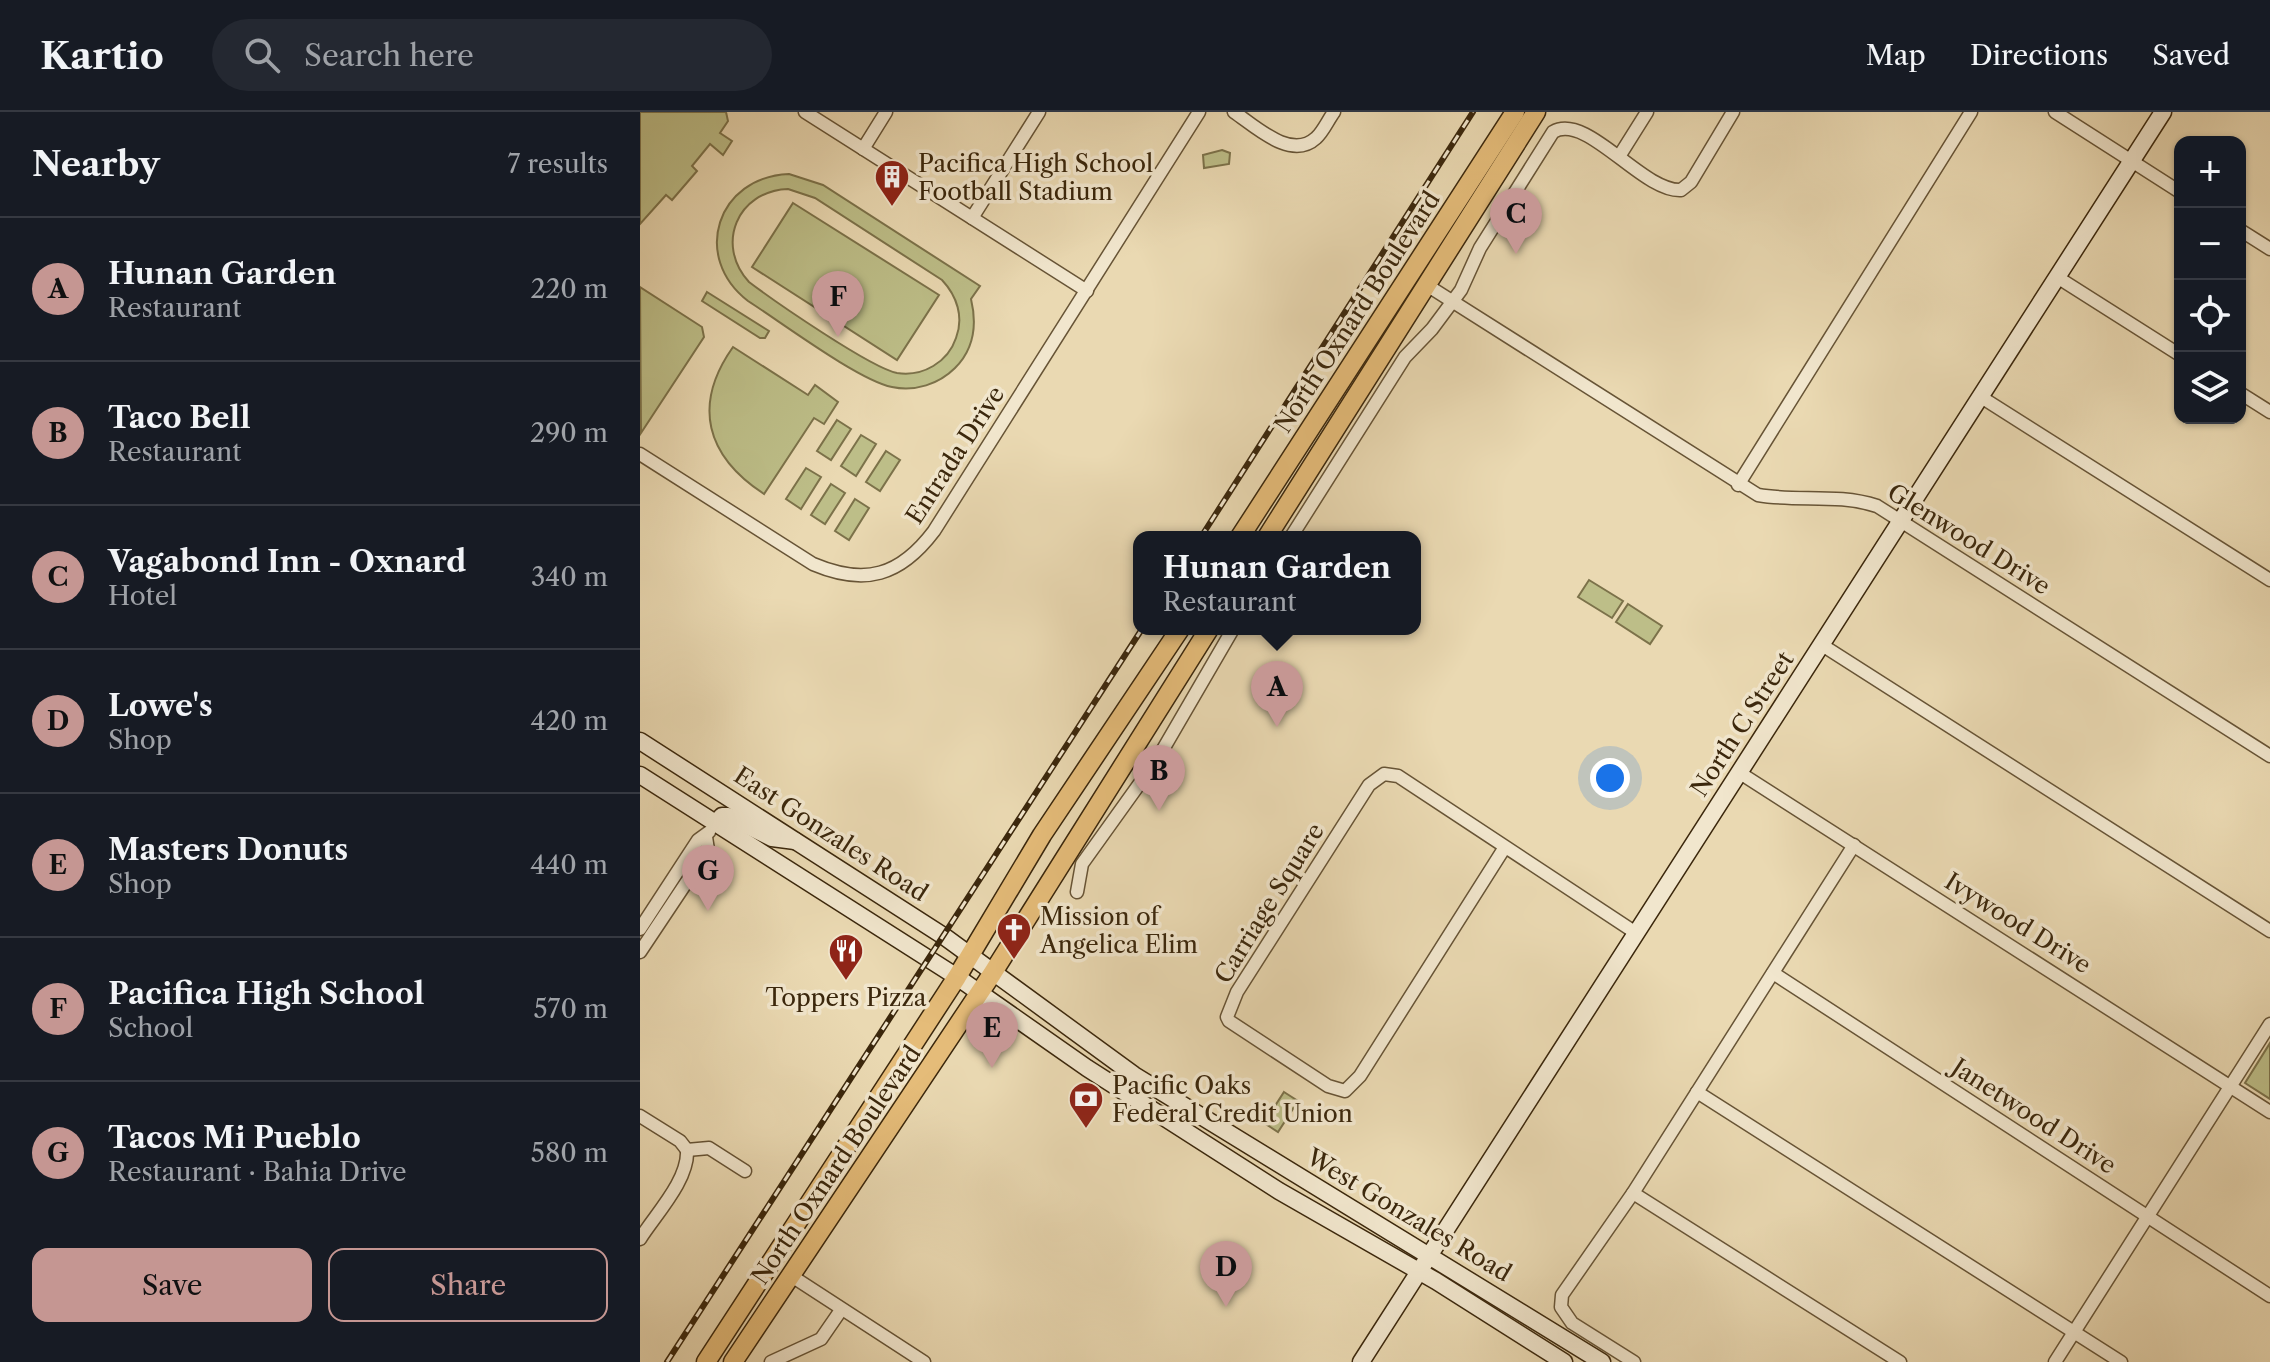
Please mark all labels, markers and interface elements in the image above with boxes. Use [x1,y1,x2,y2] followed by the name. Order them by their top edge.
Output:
[212,19,772,91] search box
[40,32,164,79] text: Kartio
[240,33,284,77] icon: search
[304,37,474,74] text: Search here
[1866,38,1926,72] text: Map
[1970,38,2108,72] text: Directions
[2152,38,2230,72] text: Saved
[2174,136,2246,424] map controls
[2174,136,2246,208] button: +
[32,143,160,185] text: Nearby
[508,148,608,180] text: 7 results
[918,149,1153,206] place label: Pacifica High School Football Stadium
[873,158,911,208] building icon: Pacifica High School Football Stadium
[1268,186,1446,438] street label: North Oxnard Boulevard
[1490,188,1542,254] pin: C
[2174,208,2246,280] button: −
[108,255,336,292] text: Hunan Garden
[812,271,864,337] pin: F
[48,273,68,305] text: A
[530,273,608,305] text: 220 m
[2174,280,2246,352] button: locate
[108,292,242,324] text: Restaurant
[2174,352,2246,424] button: layers
[900,381,1010,529] street label: Entrada Drive
[108,399,251,436] text: Taco Bell
[48,417,68,449] text: B
[530,417,608,449] text: 290 m
[108,436,242,468] text: Restaurant
[1882,477,2056,601] street label: Glenwood Drive
[1133,531,1421,635] popup
[108,543,466,580] text: Vagabond Inn - Oxnard
[1163,549,1391,586] text: Hunan Garden
[48,561,68,593] text: C
[531,561,608,593] text: 340 m
[108,580,177,612] text: Hotel
[1163,586,1296,618] text: Restaurant
[1684,646,1800,802] street label: North C Street
[1251,661,1303,727] pin: A
[108,687,213,724] text: Lowe's
[47,705,69,737] text: D
[530,705,608,737] text: 420 m
[108,724,172,756] text: Shop
[1133,745,1185,811] pin: B
[1590,758,1630,798] your location
[729,760,934,908] street label: East Gonzales Road
[1208,818,1330,988] street label: Carriage Square
[108,831,348,868] text: Masters Donuts
[682,845,734,911] pin: G
[49,849,67,881] text: E
[530,849,608,881] text: 440 m
[1940,866,2096,980] street label: Ivywood Drive
[108,868,172,900] text: Shop
[1039,902,1198,959] place label: Mission of Angelica Elim
[995,911,1033,961] church icon: Mission of Angelica Elim
[827,932,865,982] restaurant icon: Toppers Pizza
[108,975,424,1012] text: Pacifica High School
[766,983,927,1012] place label: Toppers Pizza
[49,993,67,1025] text: F
[533,993,608,1025] text: 570 m
[966,1002,1018,1068] pin: E
[108,1012,193,1044] text: School
[745,1040,927,1290] street label: North Oxnard Boulevard
[1943,1050,2122,1180] street label: Janetwood Drive
[1112,1071,1353,1128] place label: Pacific Oaks Federal Credit Union
[1067,1080,1105,1130] bank icon: Pacific Oaks Federal Credit Union
[108,1119,361,1156] text: Tacos Mi Pueblo
[47,1137,69,1169] text: G
[531,1137,608,1169] text: 580 m
[1300,1142,1517,1288] street label: West Gonzales Road
[108,1156,407,1188] text: Restaurant · Bahia Drive
[1200,1241,1252,1307] pin: D
[32,1248,312,1322] button: Save
[328,1248,608,1322] button: Share

